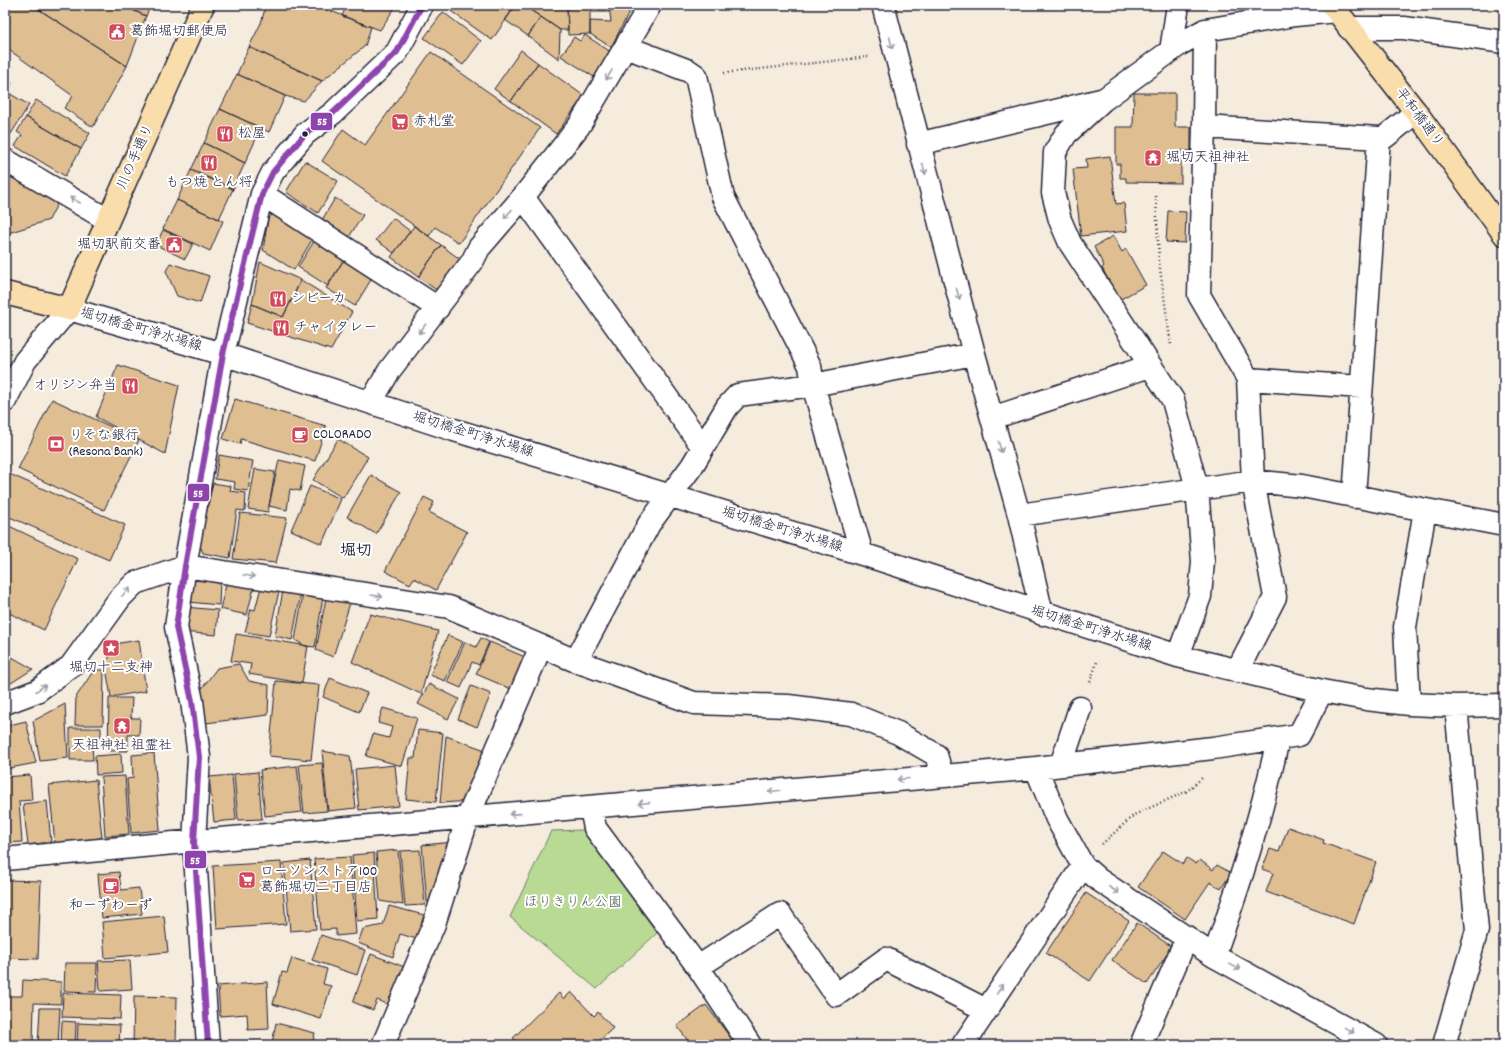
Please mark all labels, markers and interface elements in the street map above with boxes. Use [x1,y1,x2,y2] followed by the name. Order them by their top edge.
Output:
[107,22,127,42] public building icon: 葛飾堀切郵便局
[130,22,228,42] place label: 葛飾堀切郵便局
[888,36,896,49] one-way arrow
[605,69,613,80] one-way arrow
[1390,84,1448,152] street label: 平和橋通り
[310,112,333,131] line badge: 55
[390,112,410,132] supermarket icon: 赤札堂
[413,112,455,132] place label: 赤札堂
[317,115,327,131] text: 55
[113,121,159,193] street label: 川の手通り
[215,124,235,144] restaurant icon: 松屋
[238,124,266,144] place label: 松屋
[300,129,310,139] unlabelled marker
[1143,148,1163,168] temple icon: 堀切天祖神社
[1166,148,1250,168] place label: 堀切天祖神社
[199,153,219,173] restaurant icon: もつ焼 とん将
[921,162,928,175] one-way arrow
[166,173,252,193] place label: もつ焼 とん将
[69,196,81,204] one-way arrow
[504,209,513,219] one-way arrow
[77,235,161,255] place label: 堀切駅前交番
[164,235,184,255] public building icon: 堀切駅前交番
[954,288,962,301] one-way arrow
[268,289,288,309] restaurant icon: シビーカ
[291,289,346,309] place label: シビーカ
[78,303,204,357] street label: 堀切橋金町浄水場線
[271,318,291,338] restaurant icon: チャイタレー
[294,318,377,338] place label: チャイタレー
[418,323,426,334] one-way arrow
[33,376,117,396] place label: オリジン弁当
[120,376,140,396] restaurant icon: オリジン弁当
[410,407,536,463] street label: 堀切橋金町浄水場線
[290,425,310,445] cafe icon: COLORADO
[313,425,371,445] place label: COLORADO
[69,426,143,462] place label: りそな銀行 (Resona Bank)
[46,434,66,454] bank icon: りそな銀行 (Resona Bank)
[997,440,1004,453] one-way arrow
[187,483,210,502] line badge: 55
[193,487,203,503] text: 55
[719,502,845,558] street label: 堀切橋金町浄水場線
[340,540,372,563] district label: 堀切
[242,572,255,580] one-way arrow
[122,587,131,597] one-way arrow
[370,592,383,600] one-way arrow
[1028,601,1154,657] street label: 堀切橋金町浄水場線
[101,638,121,658] place icon: 堀切十二支神
[69,658,153,678] place label: 堀切十二支神
[35,684,46,692] one-way arrow
[112,716,132,736] temple icon: 天祖神社 祖霊社
[71,736,173,756] place label: 天祖神社 祖霊社
[897,775,910,782] one-way arrow
[768,787,781,794] one-way arrow
[638,799,651,806] one-way arrow
[509,810,522,817] one-way arrow
[184,850,207,869] line badge: 55
[190,854,200,870] text: 55
[260,862,377,898] place label: ローソンストア100 葛飾堀切二丁目店
[237,870,257,890] supermarket icon: ローソンストア100 葛飾堀切二丁目店
[101,876,121,896] cafe icon: 和ーずわーず
[1108,886,1120,894] one-way arrow
[524,893,622,913] park label: ほりきりん公園
[69,896,153,916] place label: 和ーずわーず
[1229,964,1241,971] one-way arrow
[996,984,1004,995] one-way arrow
[1343,1027,1355,1034] one-way arrow

